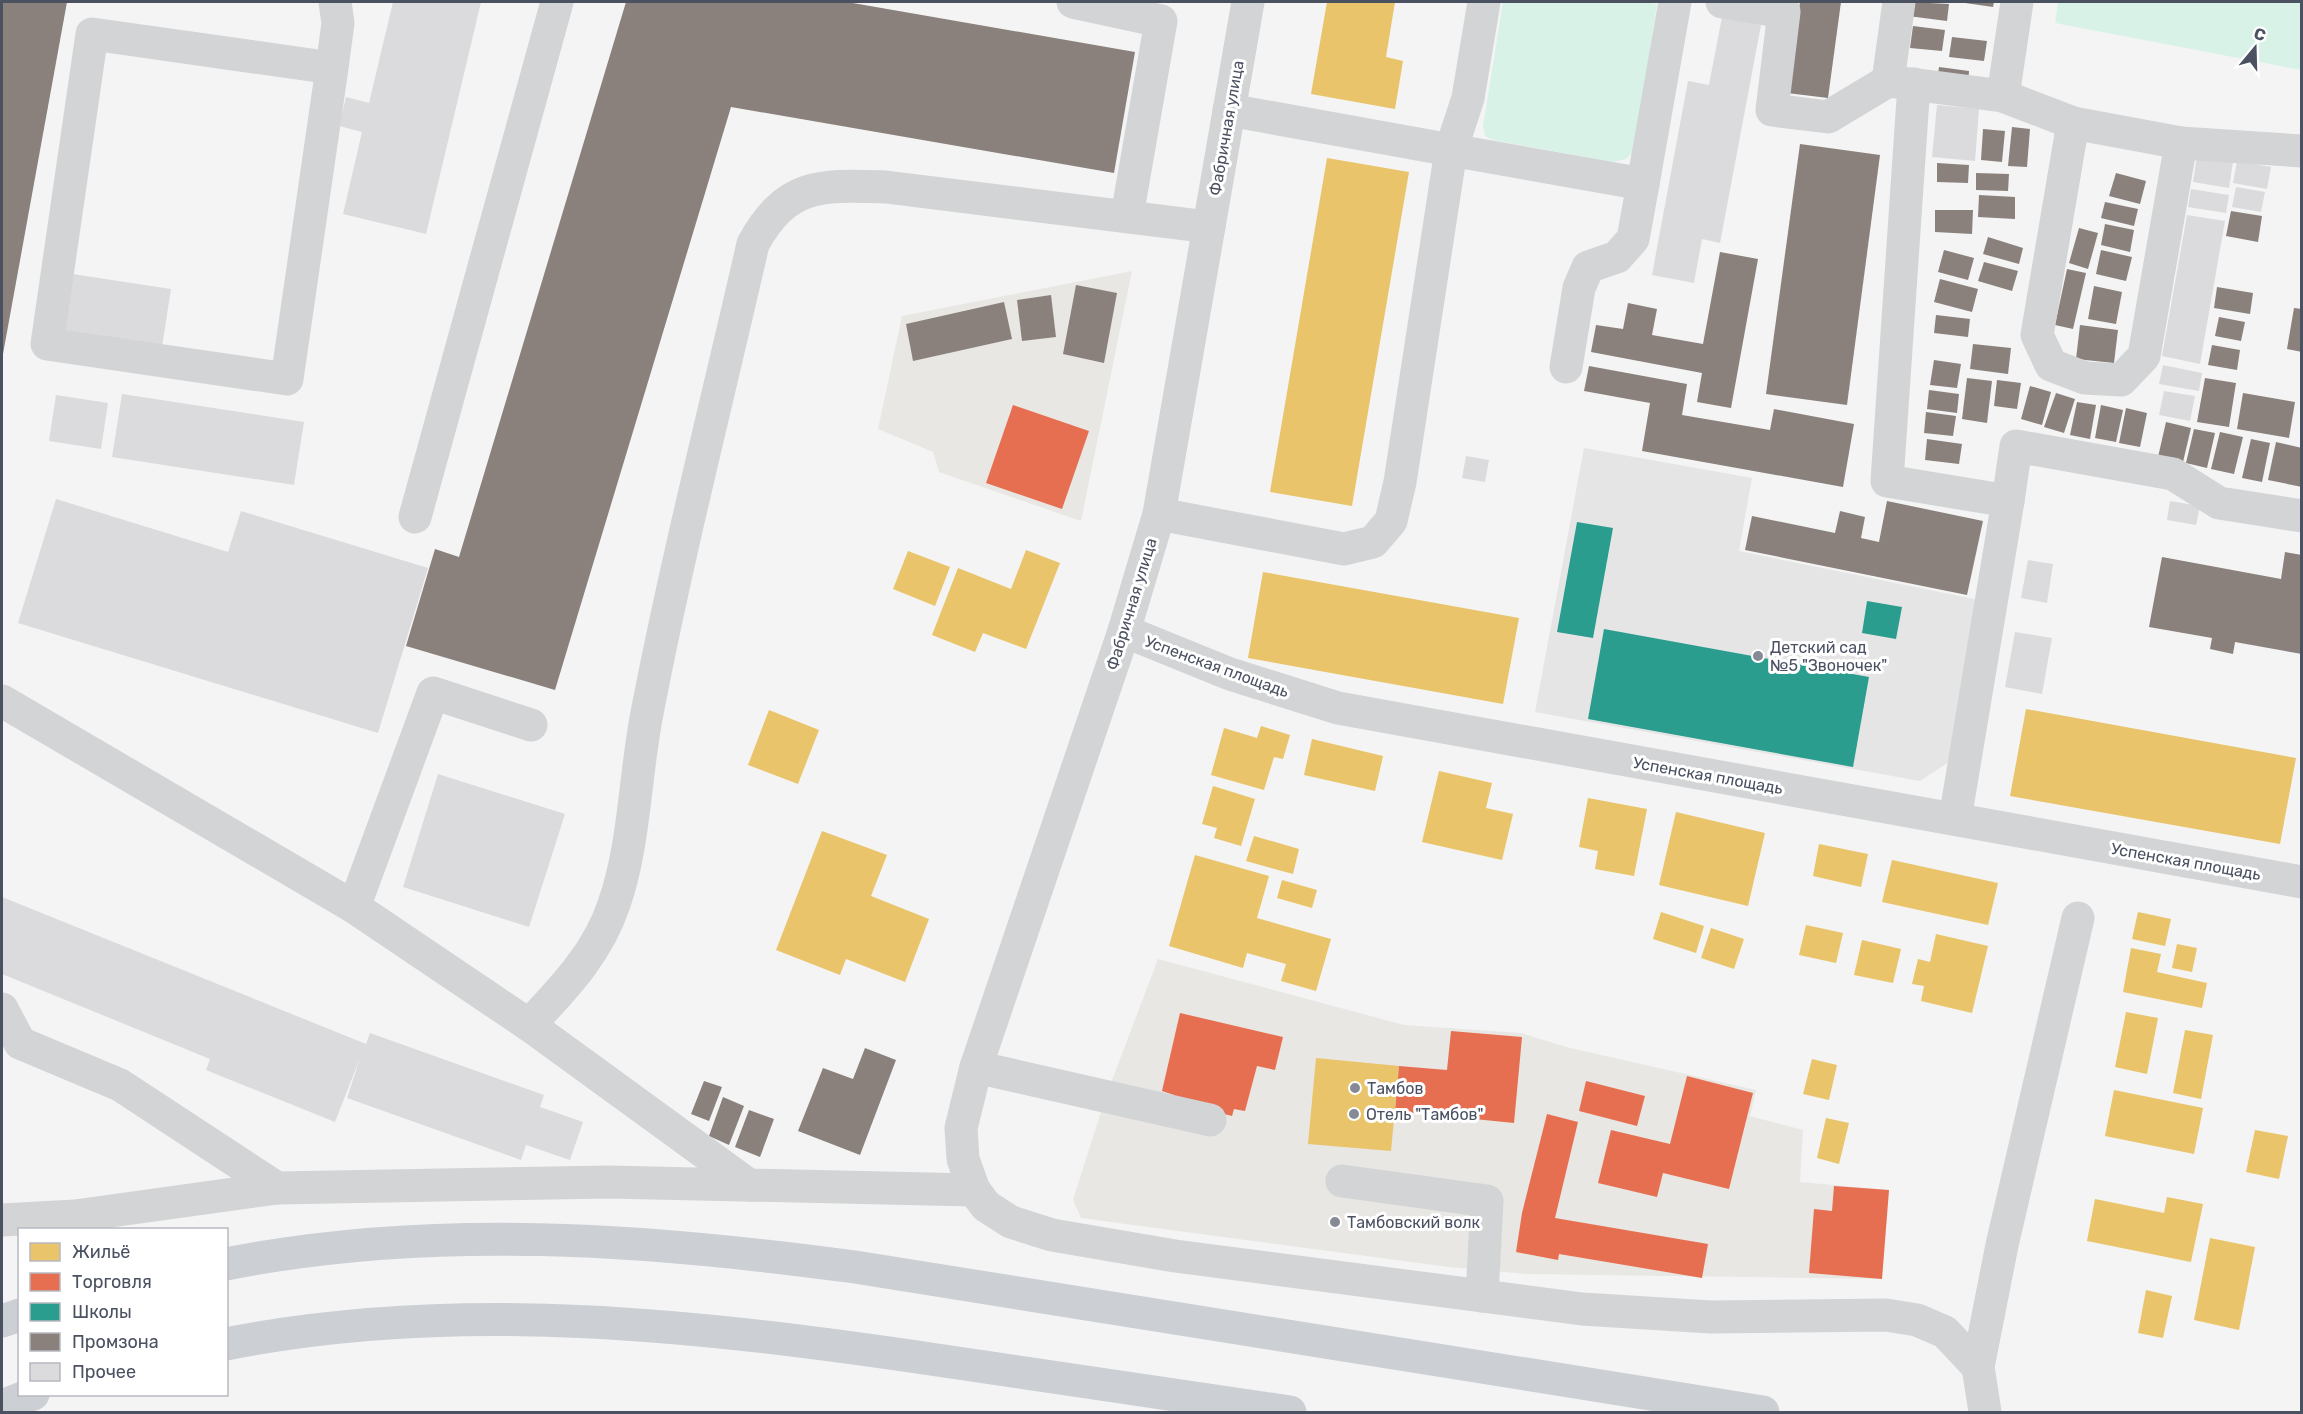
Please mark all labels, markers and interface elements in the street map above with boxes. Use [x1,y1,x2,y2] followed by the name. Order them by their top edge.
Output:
[2225,18,2285,78] north arrow
[2251,23,2268,45] text: С
[1205,59,1248,197] street label: Фабричная улица
[1102,536,1161,672] street label: Фабричная улица
[1142,632,1291,701] street label: Успенская площадь
[1770,638,1887,675] place label: Детский сад №5 "Звоночек"
[1751,649,1765,663] marker: Детский сад №5 "Звоночек"
[1632,753,1784,798] street label: Успенская площадь
[2110,839,2262,884] street label: Успенская площадь
[1367,1079,1423,1098] place label: Тамбов
[1348,1081,1362,1095] marker: Тамбов
[1366,1105,1484,1124] place label: Отель "Тамбов"
[1347,1107,1361,1121] marker: Отель "Тамбов"
[1347,1213,1481,1232] place label: Тамбовский волк
[1328,1215,1342,1229] marker: Тамбовский волк
[18,1228,228,1396] legend
[72,1241,130,1263] text: Жильё
[72,1271,152,1293] text: Торговля
[72,1301,132,1323] text: Школы
[72,1331,159,1353] text: Промзона
[72,1361,136,1383] text: Прочее

